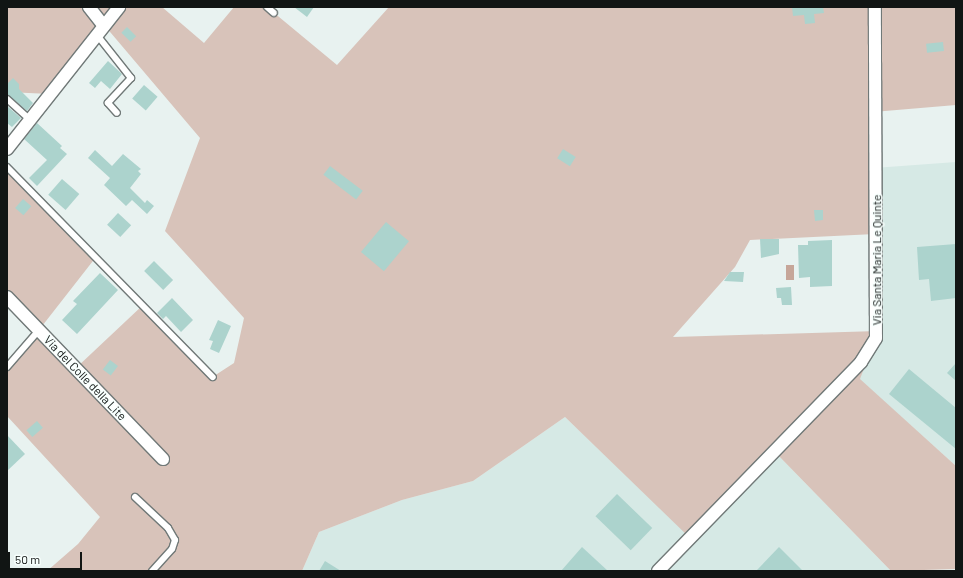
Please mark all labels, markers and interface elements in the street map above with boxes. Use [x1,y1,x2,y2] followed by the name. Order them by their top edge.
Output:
[870,195,884,325] street label: Via Santa Maria Le Quinte
[41,333,129,423] street label: Via del Colle della Lite
[10,544,84,570] scale bar
[15,552,40,566] text: 50 m

